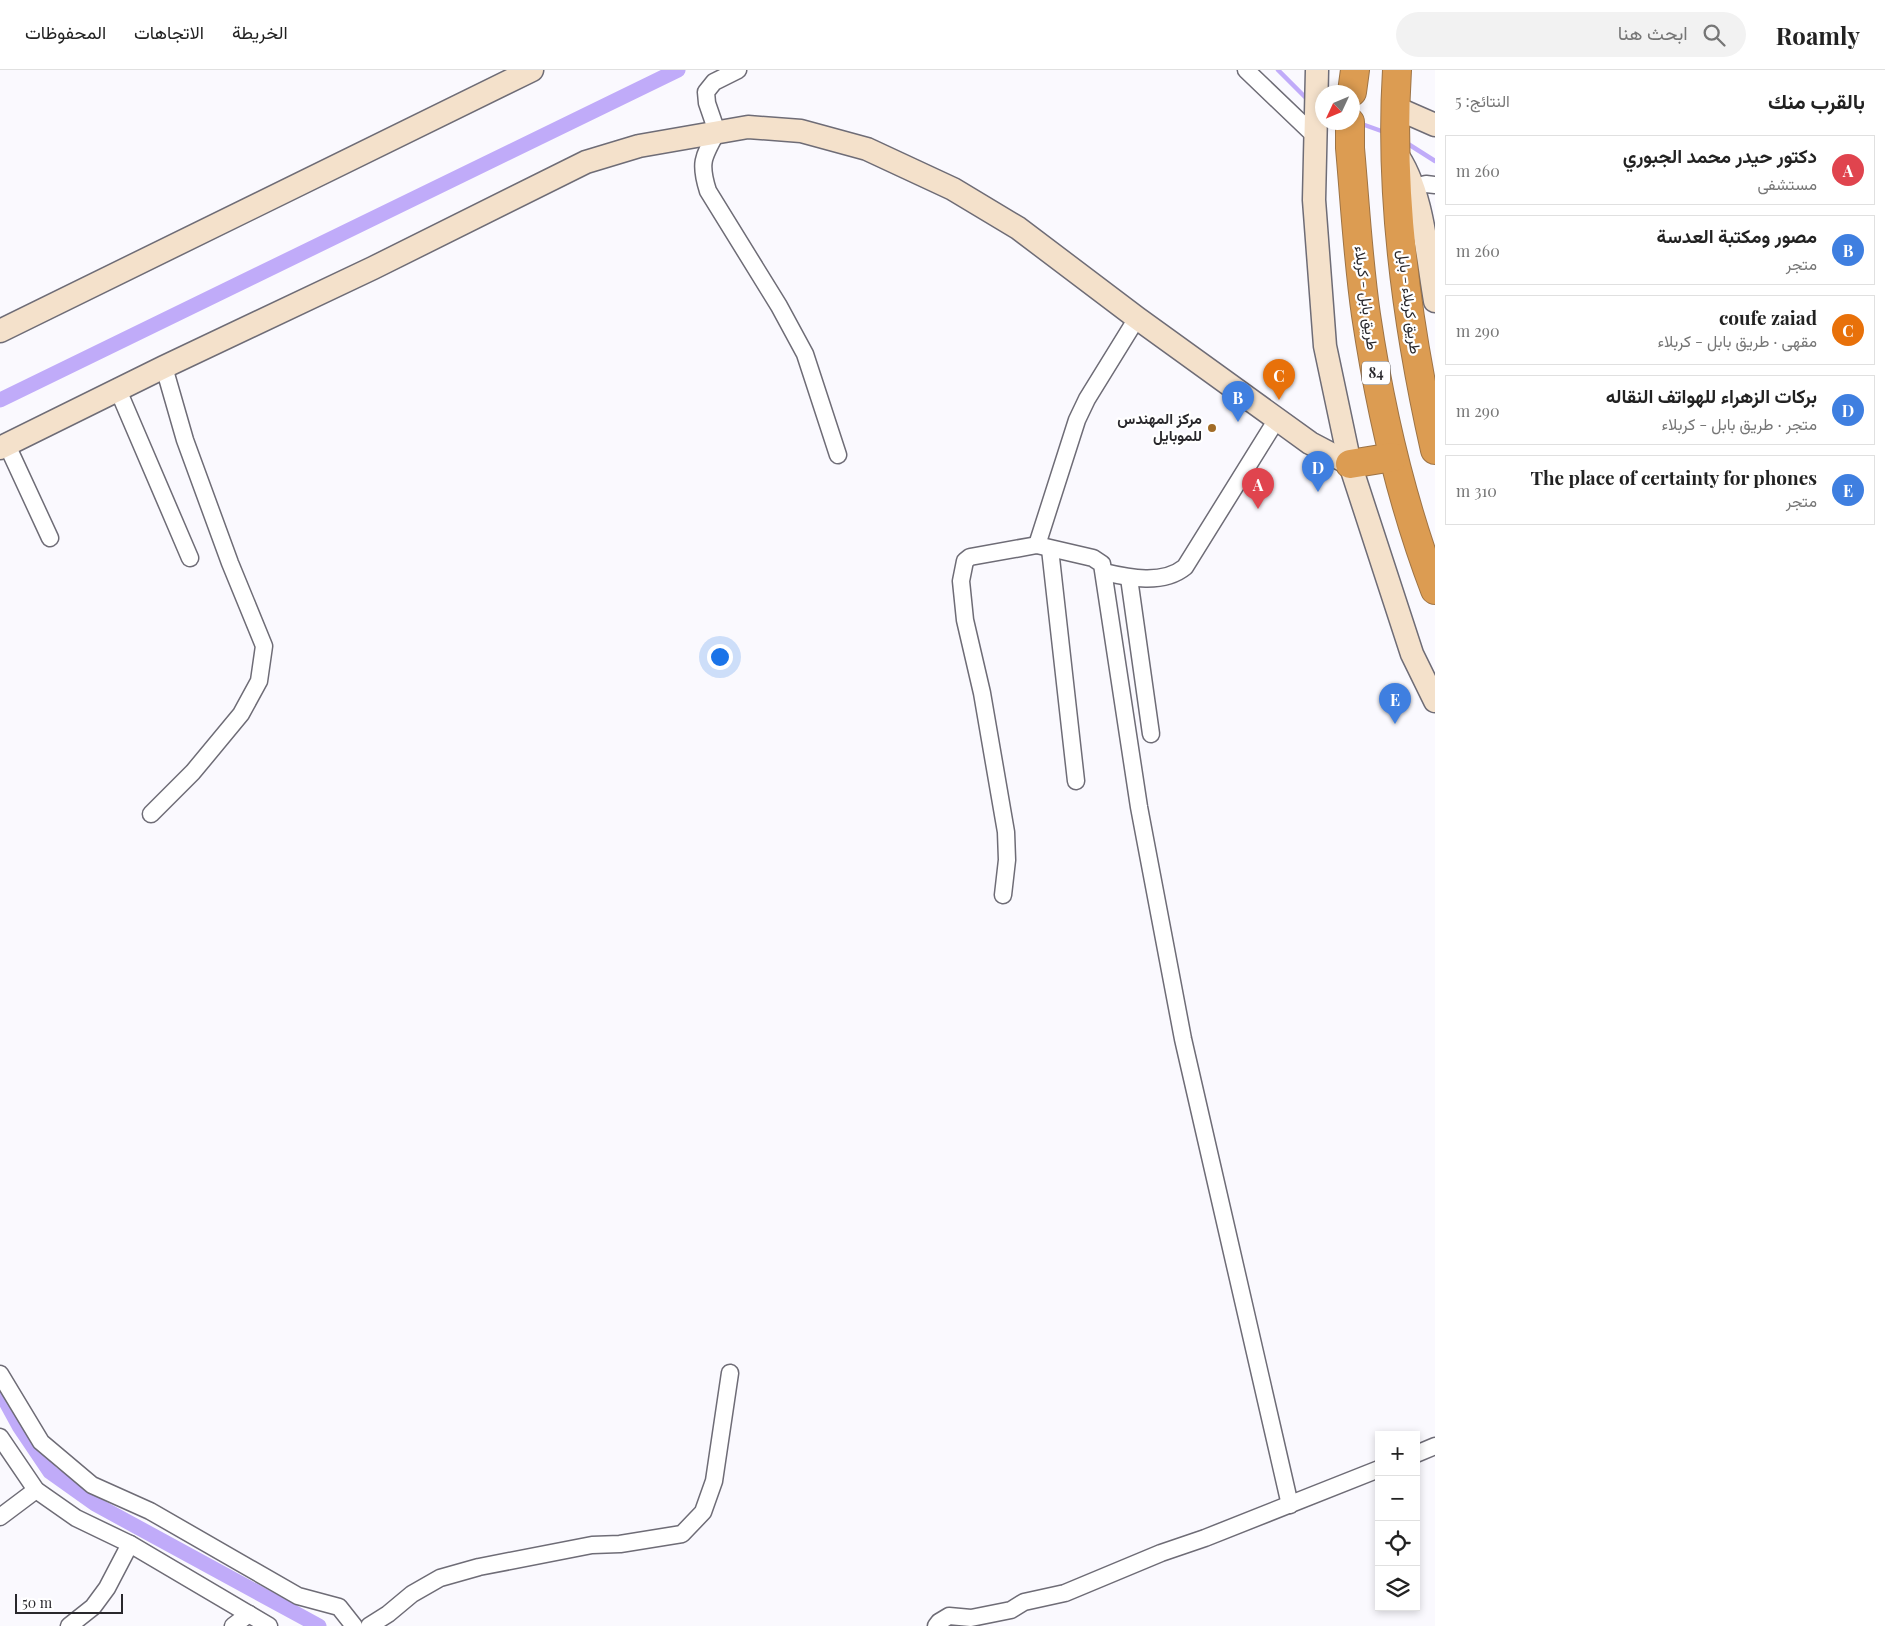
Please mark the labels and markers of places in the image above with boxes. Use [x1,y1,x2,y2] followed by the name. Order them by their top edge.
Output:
[1263,359,1295,400] pin: C
[1222,381,1254,422] pin: B
[1117,408,1202,445] place label: مركز المهندس للموبايل
[1206,422,1218,434] marker: مركز المهندس للموبايل
[1302,451,1334,492] pin: D
[1242,468,1274,509] pin: A
[1379,683,1411,724] pin: E

